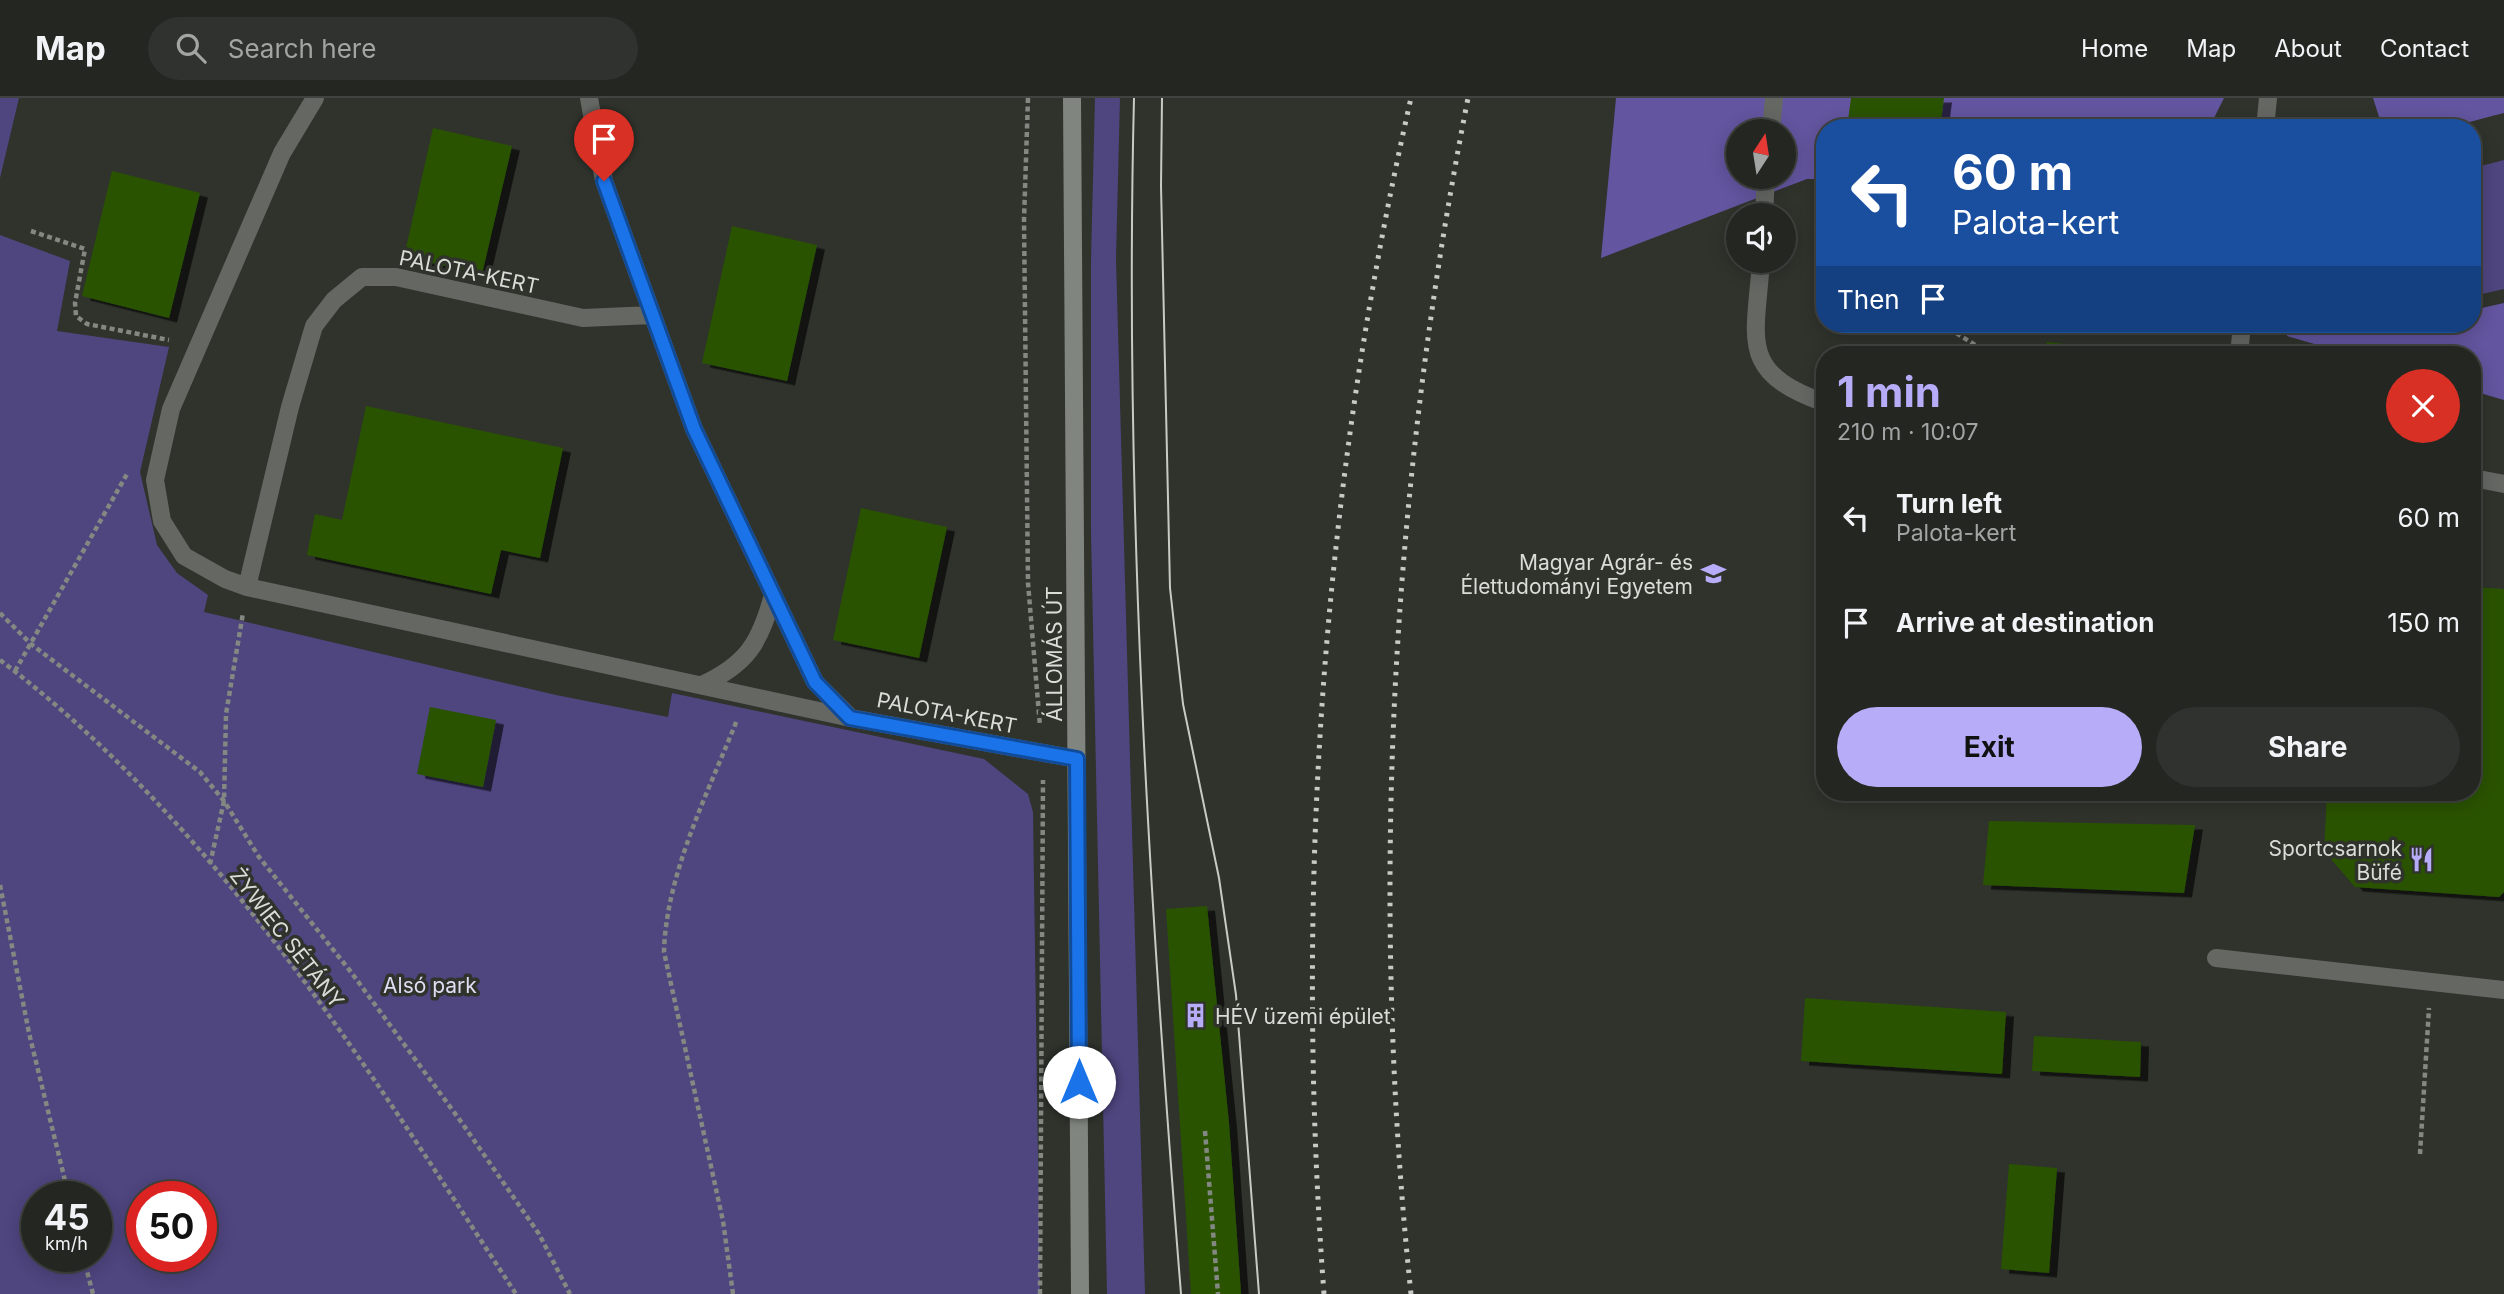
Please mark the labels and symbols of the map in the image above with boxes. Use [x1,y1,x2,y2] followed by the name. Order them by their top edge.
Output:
[574,109,634,181] pin
[1726,119,1796,189] north arrow
[397,245,541,299] street label: PALOTA-KERT
[1460,550,1693,599] place label: Magyar Agrár- és Élettudományi Egyetem
[1699,560,1727,588] school or university icon: Magyar Agrár- és Élettudományi Egyetem
[1041,586,1067,722] street label: ÁLLOMÁS ÚT
[875,687,1019,739] street label: PALOTA-KERT
[2269,836,2402,885] place label: Sportcsarnok Büfé
[2408,846,2436,874] restaurant icon: Sportcsarnok Büfé
[225,863,350,1013] street label: ŻYWIEC SÉTÁNY
[383,973,477,998] park label: Alsó park
[1181,1002,1209,1030] building icon: HÉV üzemi épület
[1215,1003,1391,1029] place label: HÉV üzemi épület
[1042,1045,1116,1119] position arrow
[126,1181,217,1272] speed limit sign: 50

